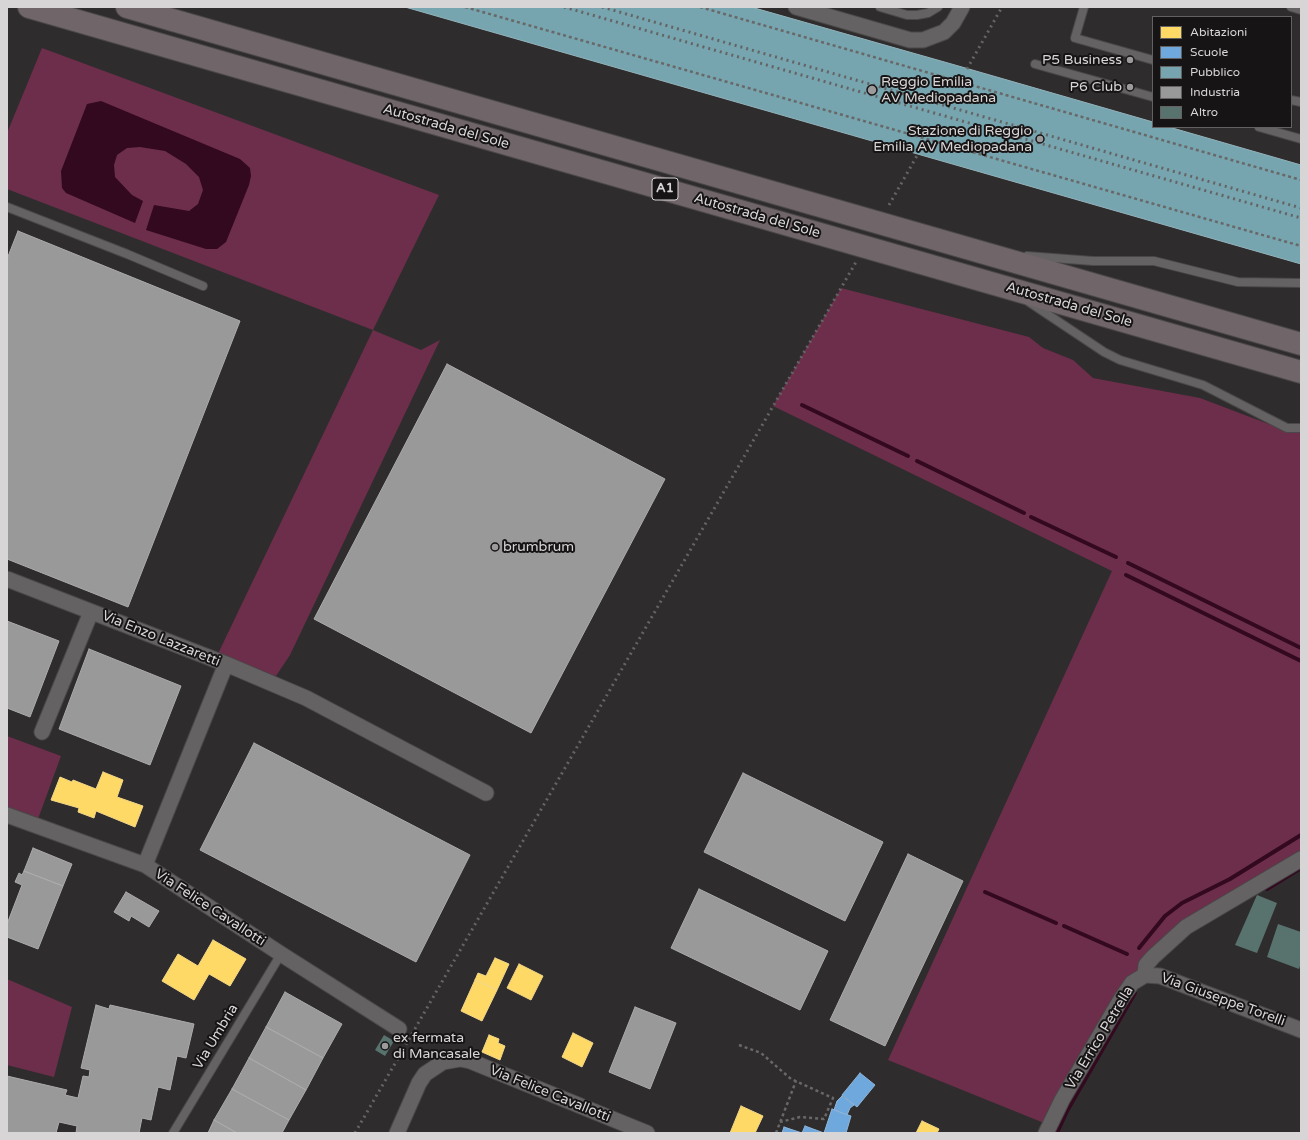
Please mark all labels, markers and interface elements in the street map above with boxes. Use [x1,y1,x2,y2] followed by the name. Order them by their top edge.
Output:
[1152,16,1292,128] legend
[1190,25,1247,39] text: Abitazioni
[1190,45,1228,59] text: Scuole
[1042,52,1122,68] place label: P5 Business
[1125,55,1135,65] marker: P5 Business
[1190,65,1240,79] text: Pubblico
[881,74,996,106] place label: Reggio Emilia AV Mediopadana
[1070,79,1122,95] place label: P6 Club
[1125,82,1135,92] marker: P6 Club
[866,84,878,96] marker: Reggio Emilia AV Mediopadana
[1190,85,1240,99] text: Industria
[381,101,511,153] street label: Autostrada del Sole
[1190,105,1218,119] text: Altro
[873,123,1032,156] place label: Stazione di Reggio Emilia AV Mediopadana
[1035,134,1045,144] marker: Stazione di Reggio Emilia AV Mediopadana
[652,178,678,200] road number: A1
[692,190,822,242] street label: Autostrada del Sole
[1004,279,1134,331] street label: Autostrada del Sole
[503,539,574,555] place label: brumbrum
[490,542,500,552] marker: brumbrum
[99,608,223,670] street label: Via Enzo Lazzaretti
[151,866,269,950] street label: Via Felice Cavallotti
[1159,970,1287,1030] street label: Via Giuseppe Torelli
[1063,983,1137,1093] street label: Via Errico Petrella
[190,1001,242,1073] street label: Via Umbria
[393,1030,480,1062] place label: ex fermata di Mancasale
[380,1041,390,1051] marker: ex fermata di Mancasale
[487,1062,613,1126] street label: Via Felice Cavallotti

